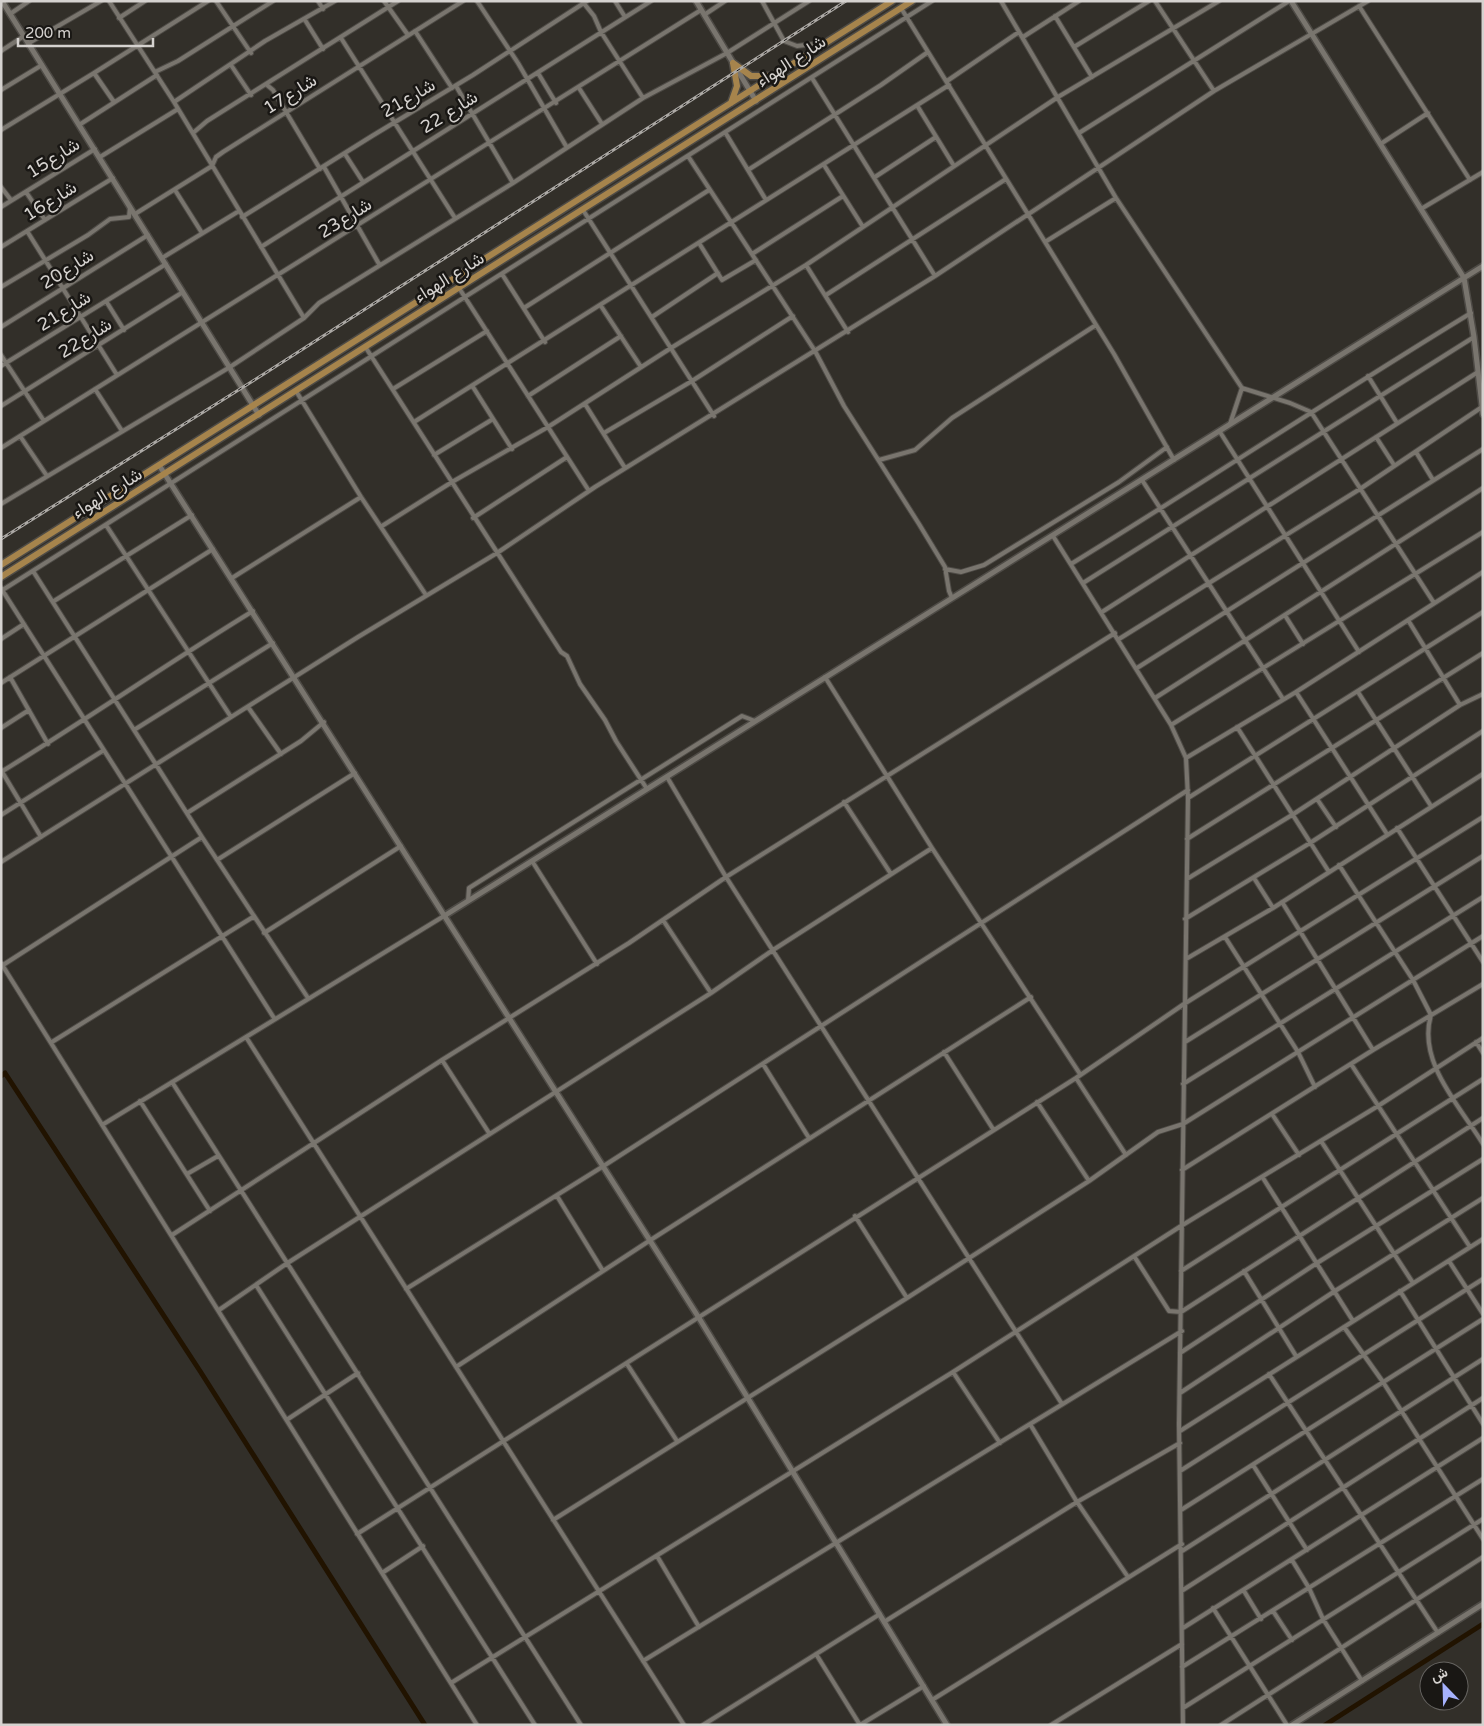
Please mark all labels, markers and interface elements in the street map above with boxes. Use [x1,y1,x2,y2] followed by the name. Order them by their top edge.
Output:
[18,15,152,47] scale bar
[25,24,71,42] text: 200 m
[752,30,831,92] street label: شارع الهواء
[259,69,321,120] street label: شارع17
[377,74,439,123] street label: شارع21
[416,86,482,139] street label: شارع 22
[22,133,84,184] street label: شارع15
[19,176,81,227] street label: شارع16
[314,193,376,244] street label: شارع23
[36,244,98,295] street label: شارع20
[410,247,489,308] street label: شارع الهواء
[33,286,95,337] street label: شارع21
[54,313,116,364] street label: شارع22
[68,463,147,524] street label: شارع الهواء
[1419,1661,1469,1711] north arrow
[1428,1663,1450,1686] text: ش

